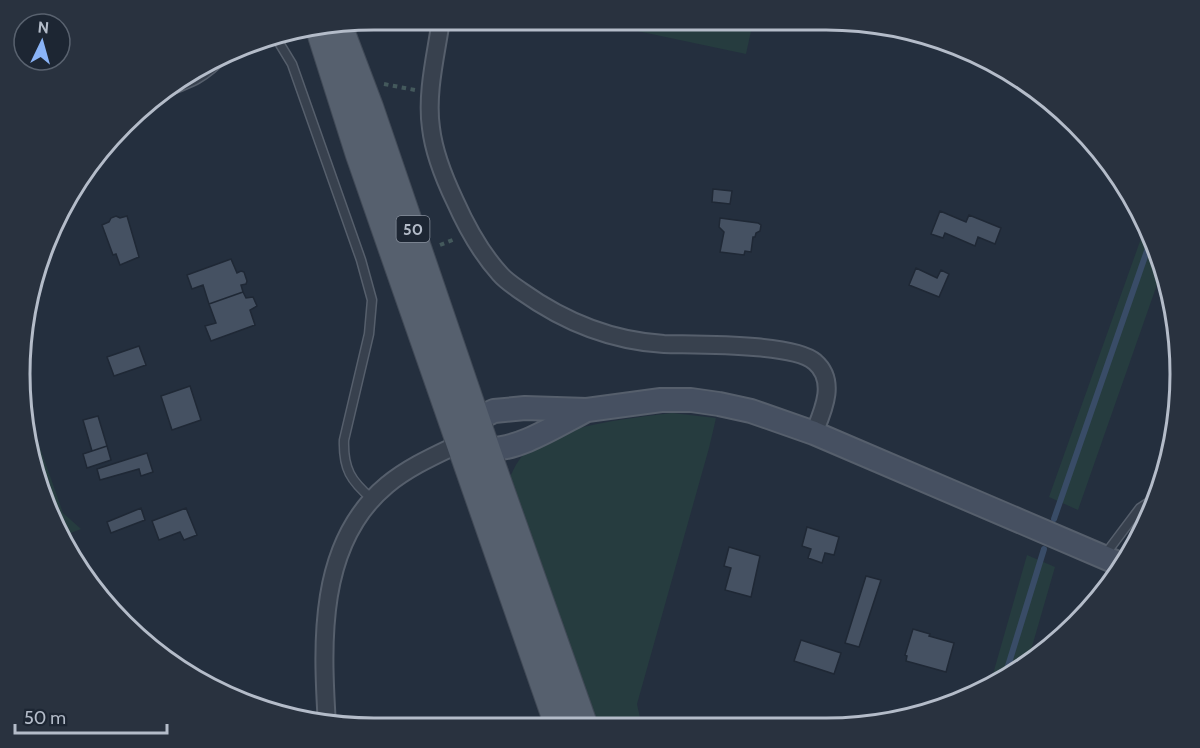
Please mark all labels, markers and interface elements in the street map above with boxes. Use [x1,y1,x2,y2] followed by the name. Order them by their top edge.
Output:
[12,12,72,72] north arrow
[37,18,50,38] text: N
[396,216,430,242] road number: 50
[15,697,166,735] scale bar
[24,707,66,729] text: 50 m

